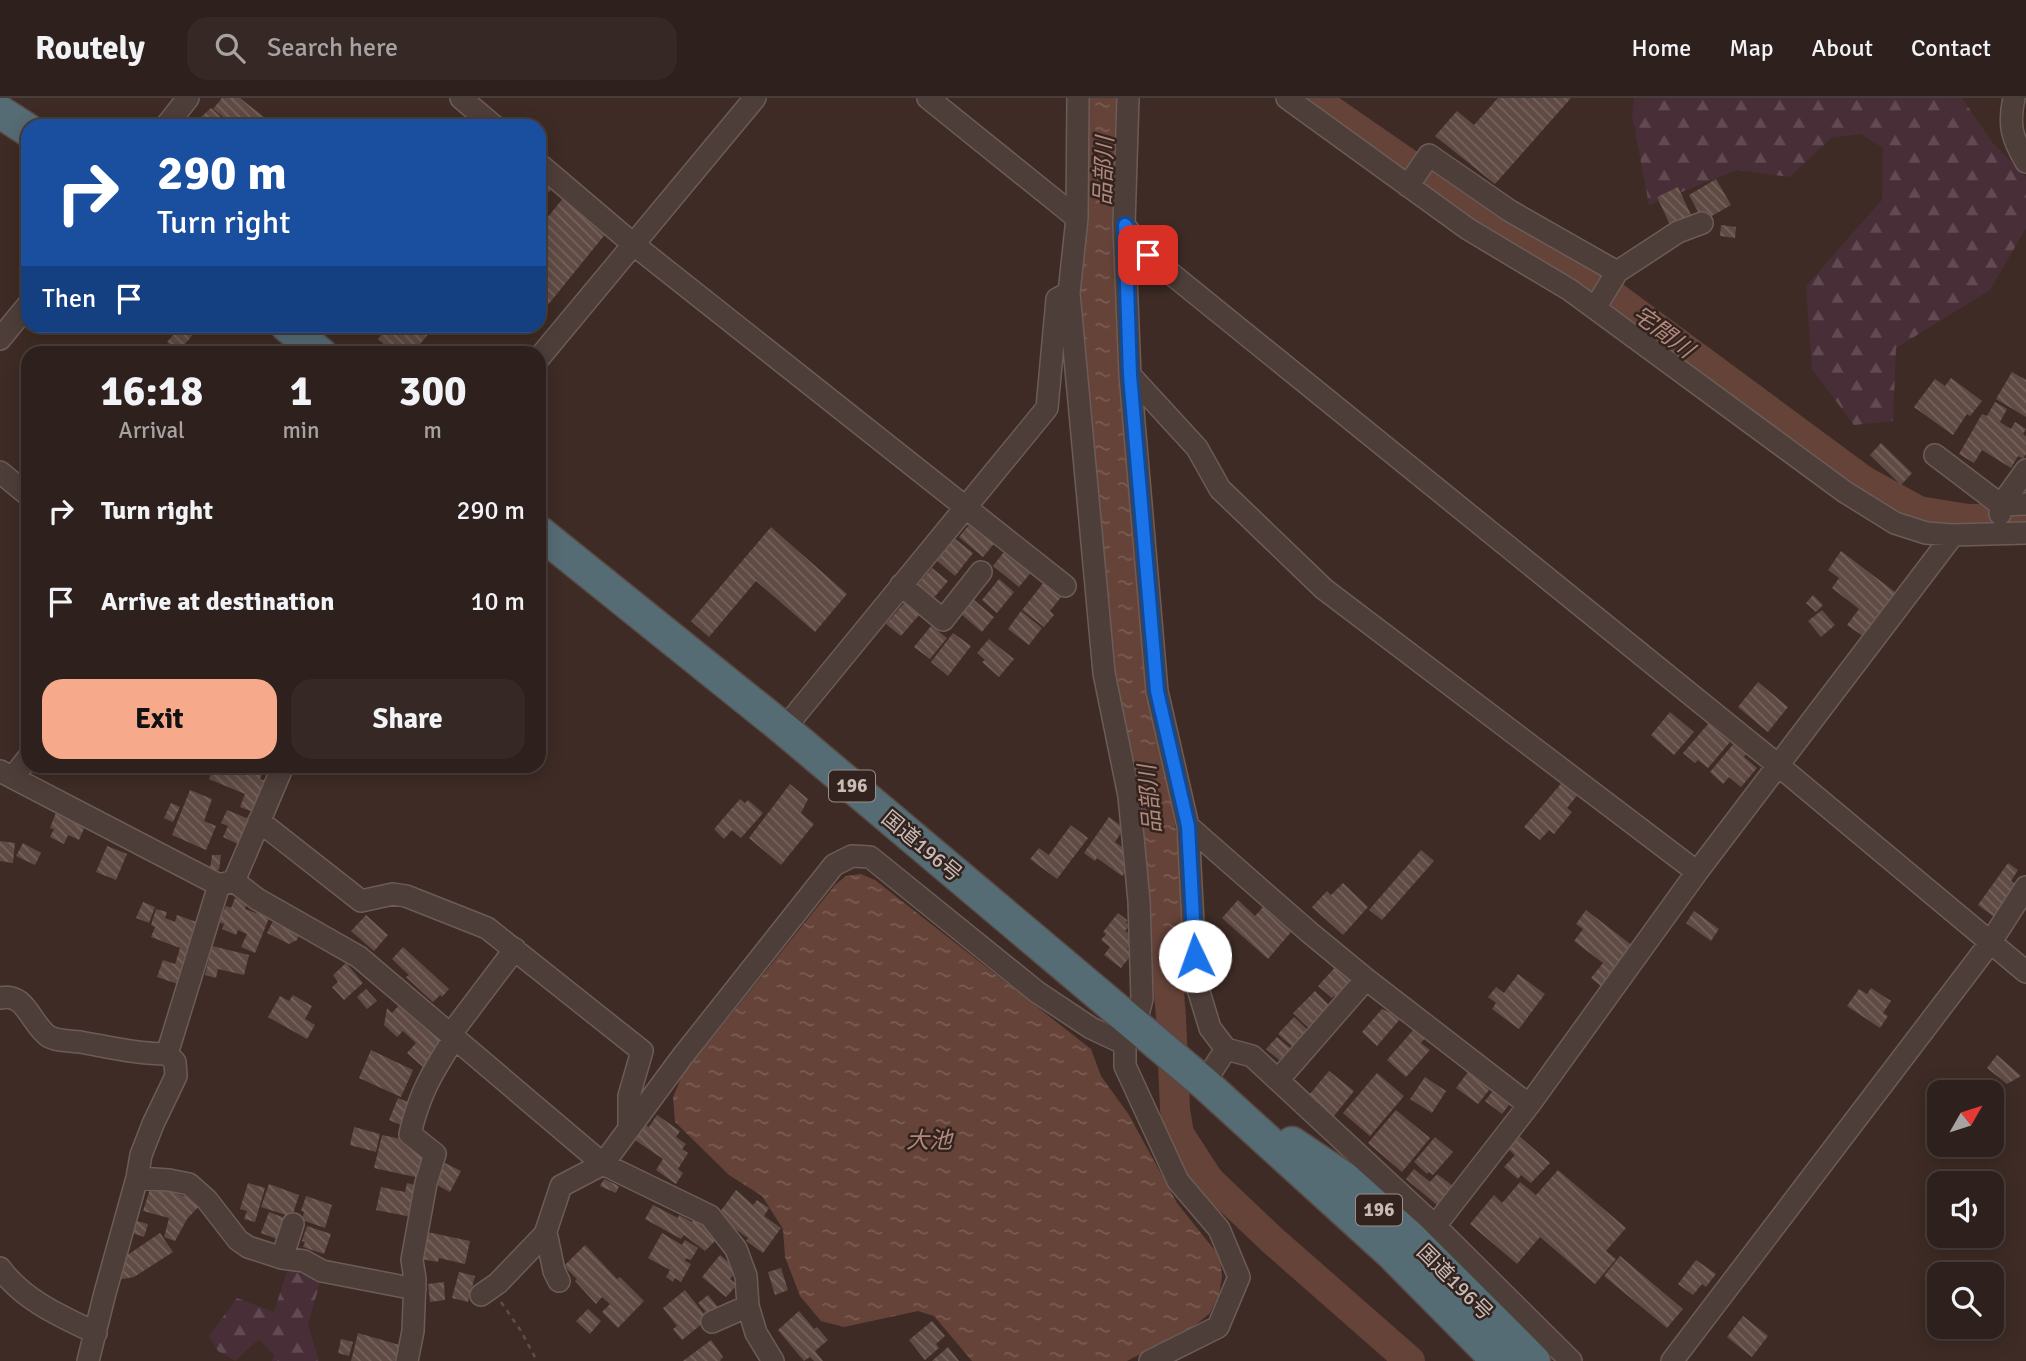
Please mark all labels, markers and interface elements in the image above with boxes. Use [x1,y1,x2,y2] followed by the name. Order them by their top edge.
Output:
[187,17,677,80] search box
[35,28,145,69] text: Routely
[211,29,249,67] icon: search
[267,32,398,64] text: Search here
[1631,33,1691,63] text: Home
[1729,33,1774,63] text: Map
[1812,33,1873,63] text: About
[1911,33,1991,63] text: Contact
[1088,133,1120,206] water label: 品部川
[157,143,287,203] text: 290 m
[42,147,133,238] icon: right
[157,203,290,242] text: Turn right
[1118,225,1178,285] pin
[1129,236,1167,274] icon: arrive
[110,280,148,318] icon: arrive
[42,283,96,315] text: Then
[1627,300,1702,366] water label: 宅間川
[100,366,203,417] text: 16:18
[290,366,312,417] text: 1
[399,366,467,417] text: 300
[119,416,185,445] text: Arrival
[282,416,320,445] text: min
[424,416,442,445] text: m
[42,492,80,530] icon: right
[101,495,213,527] text: Turn right
[456,495,525,527] text: 290 m
[42,583,80,621] icon: arrive
[101,586,334,618] text: Arrive at destination
[470,586,525,618] text: 10 m
[42,679,277,759] button: Exit
[291,679,525,759] button: Share
[1132,760,1167,835] water label: 品部川
[829,771,875,802] road number: 196
[876,805,968,887] street label: 国道196号
[1158,919,1232,993] position arrow
[1927,1080,2004,1157] north arrow
[1927,1080,2004,1339] map controls
[906,1126,954,1155] water label: 大池
[1927,1171,2004,1248] button: sound
[1356,1194,1402,1226] road number: 196
[1412,1239,1498,1325] street label: 国道196号
[1927,1262,2004,1339] button: search

